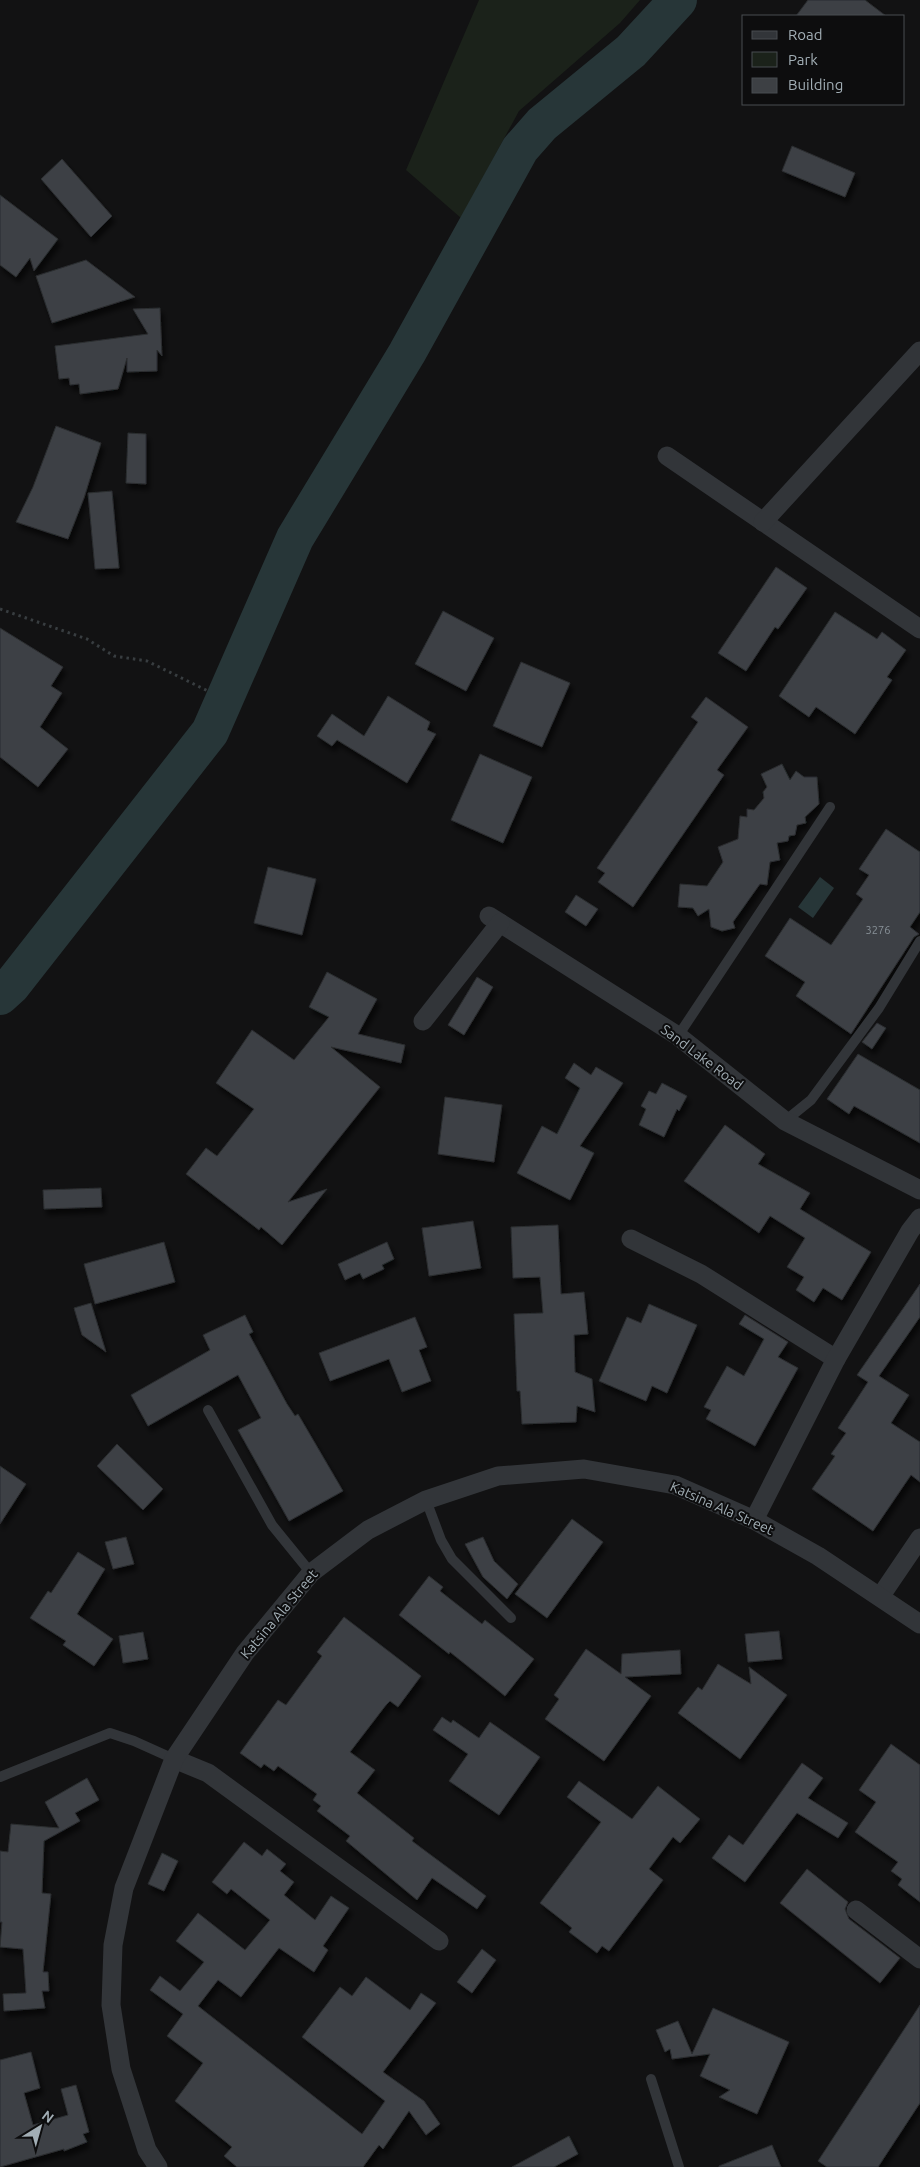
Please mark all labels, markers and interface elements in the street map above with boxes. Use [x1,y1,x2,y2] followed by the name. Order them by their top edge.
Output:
[742,15,905,105] legend
[788,26,823,43] text: Road
[788,51,818,68] text: Park
[788,76,843,93] text: Building
[866,924,890,936] house number: 3276
[658,1021,746,1093] street label: Sand Lake Road
[668,1478,777,1538] street label: Katsina Ala Street
[237,1566,321,1662] street label: Katsina Ala Street
[15,2102,65,2152] north arrow
[39,2107,57,2126] text: N

